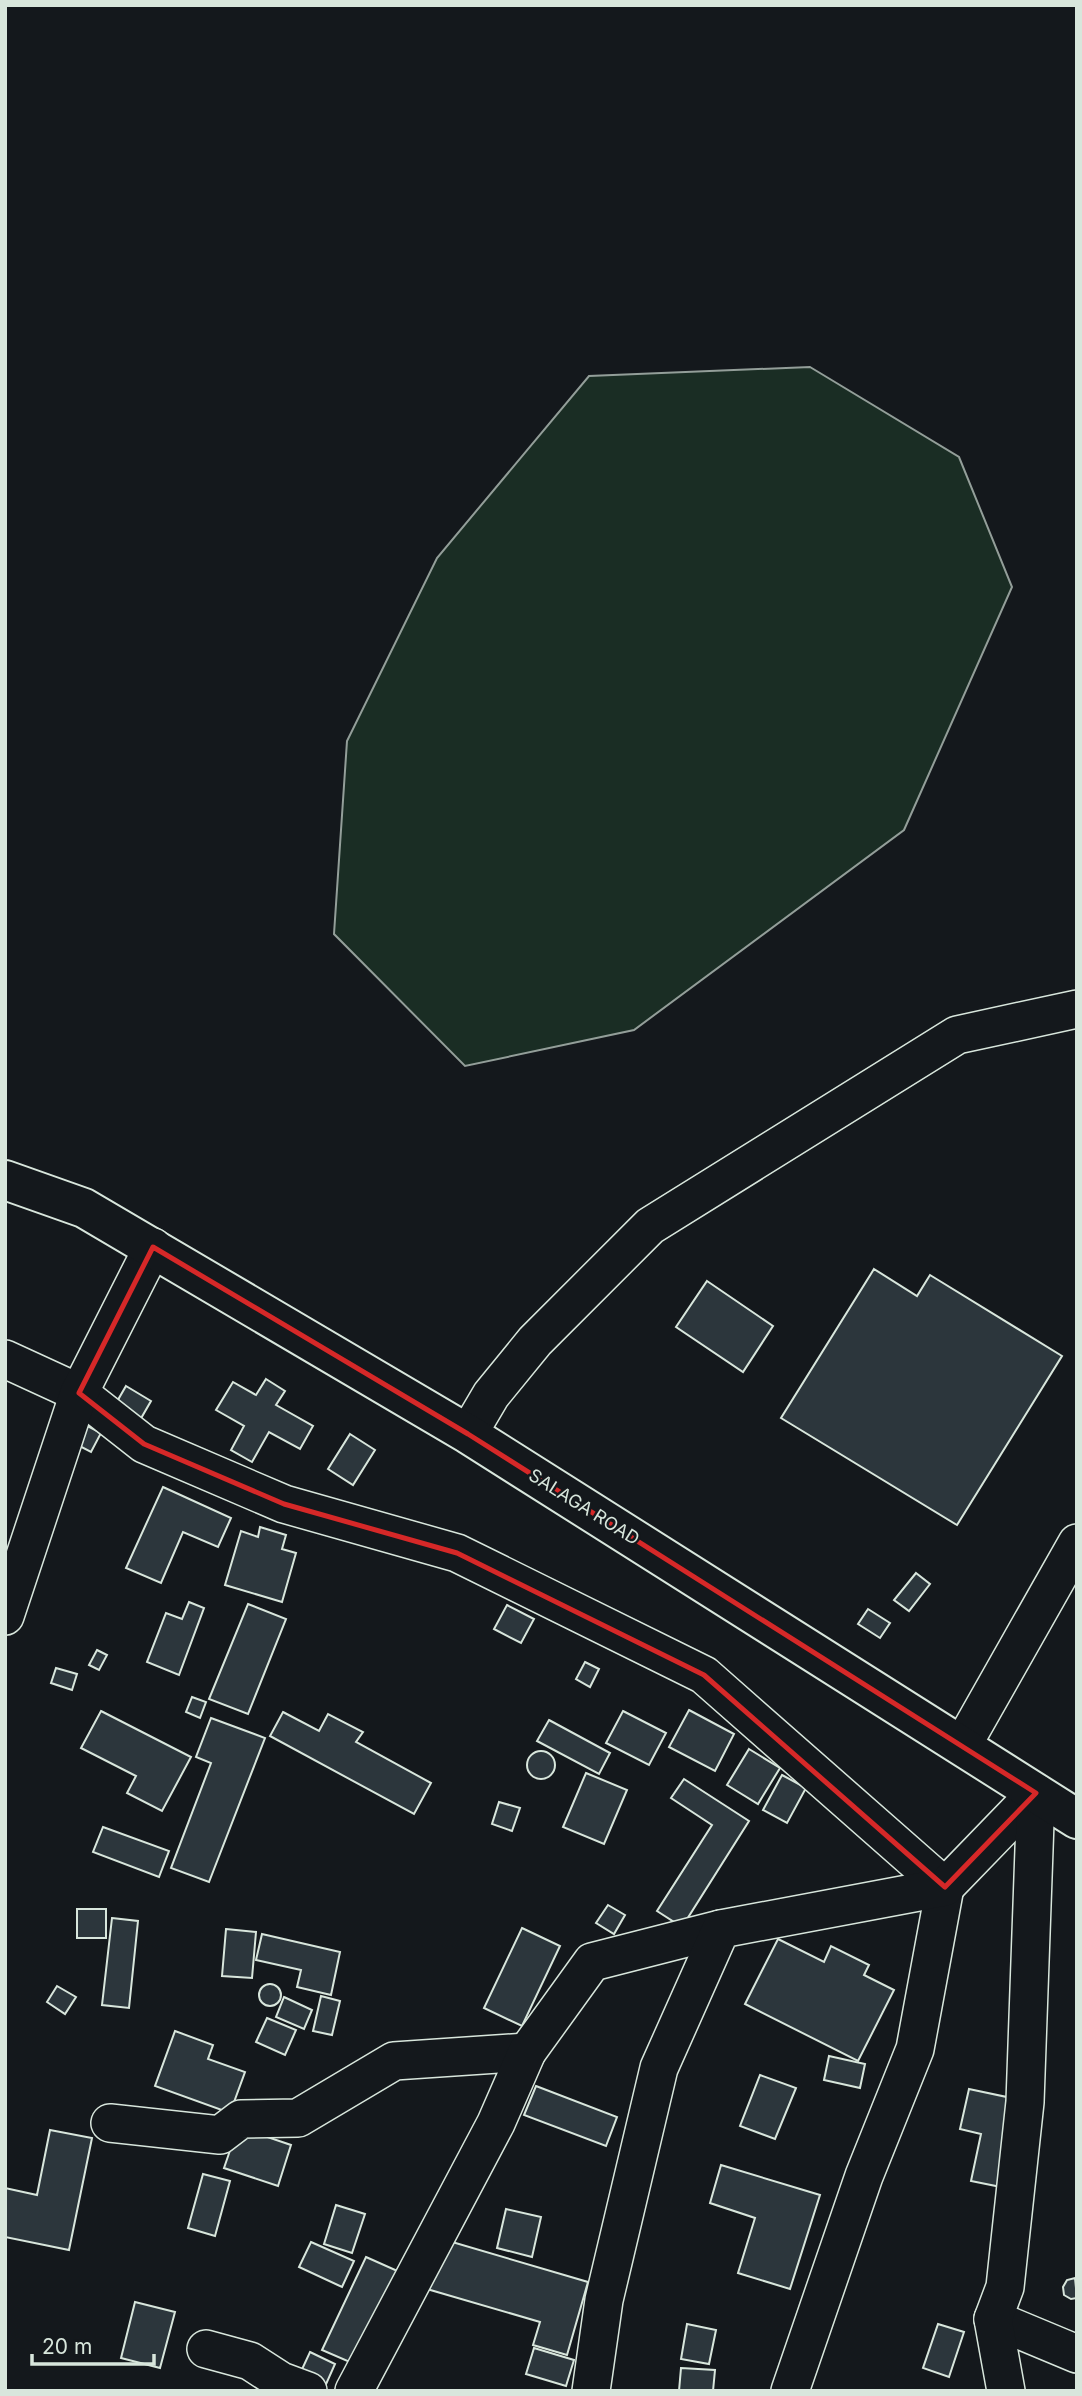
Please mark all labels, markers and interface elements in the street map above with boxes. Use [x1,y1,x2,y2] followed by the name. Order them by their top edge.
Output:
[525,1464,644,1549] street label: SALAGA ROAD
[32,2322,154,2366] scale bar
[42,2334,92,2359] text: 20 m

